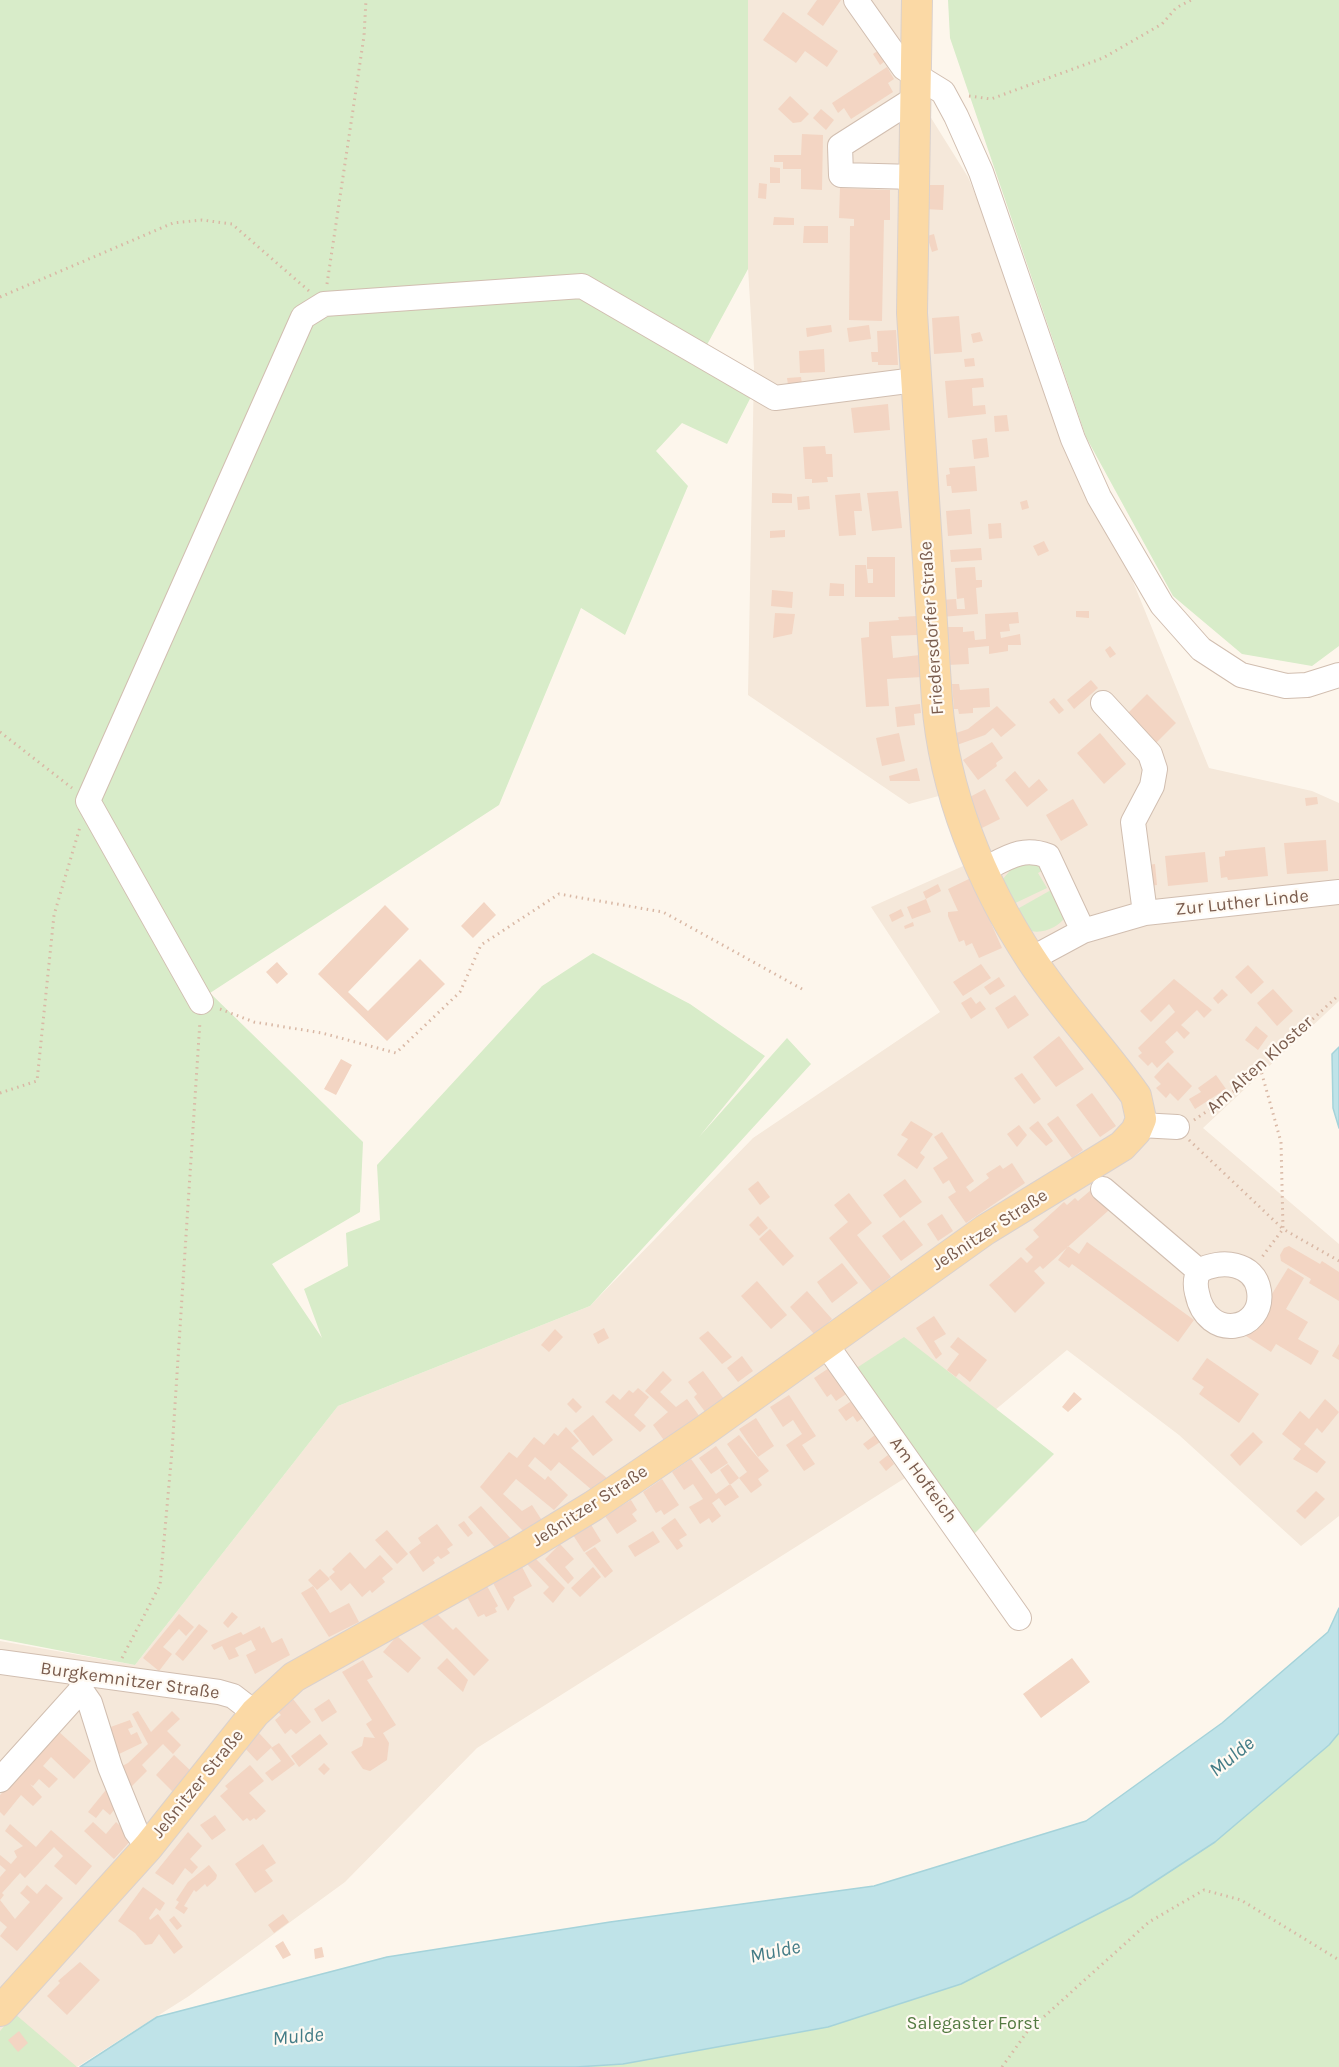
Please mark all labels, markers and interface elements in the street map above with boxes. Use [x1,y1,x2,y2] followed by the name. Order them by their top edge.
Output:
[915,540,949,716] street label: Friedersdorfer Straße
[1174,885,1310,921] street label: Zur Luther Linde
[1202,1012,1318,1118] street label: Am Alten Kloster
[928,1185,1052,1275] street label: Jeßnitzer Straße
[885,1433,961,1527] street label: Am Hofteich
[528,1461,652,1551] street label: Jeßnitzer Straße
[39,1658,221,1704] street label: Burgkemnitzer Straße
[148,1725,248,1843] street label: Jeßnitzer Straße
[1205,1732,1259,1782] water label: Mulde
[747,1935,803,1969] water label: Mulde
[907,2013,1039,2035] park label: Salegaster Forst
[271,2023,325,2051] water label: Mulde

